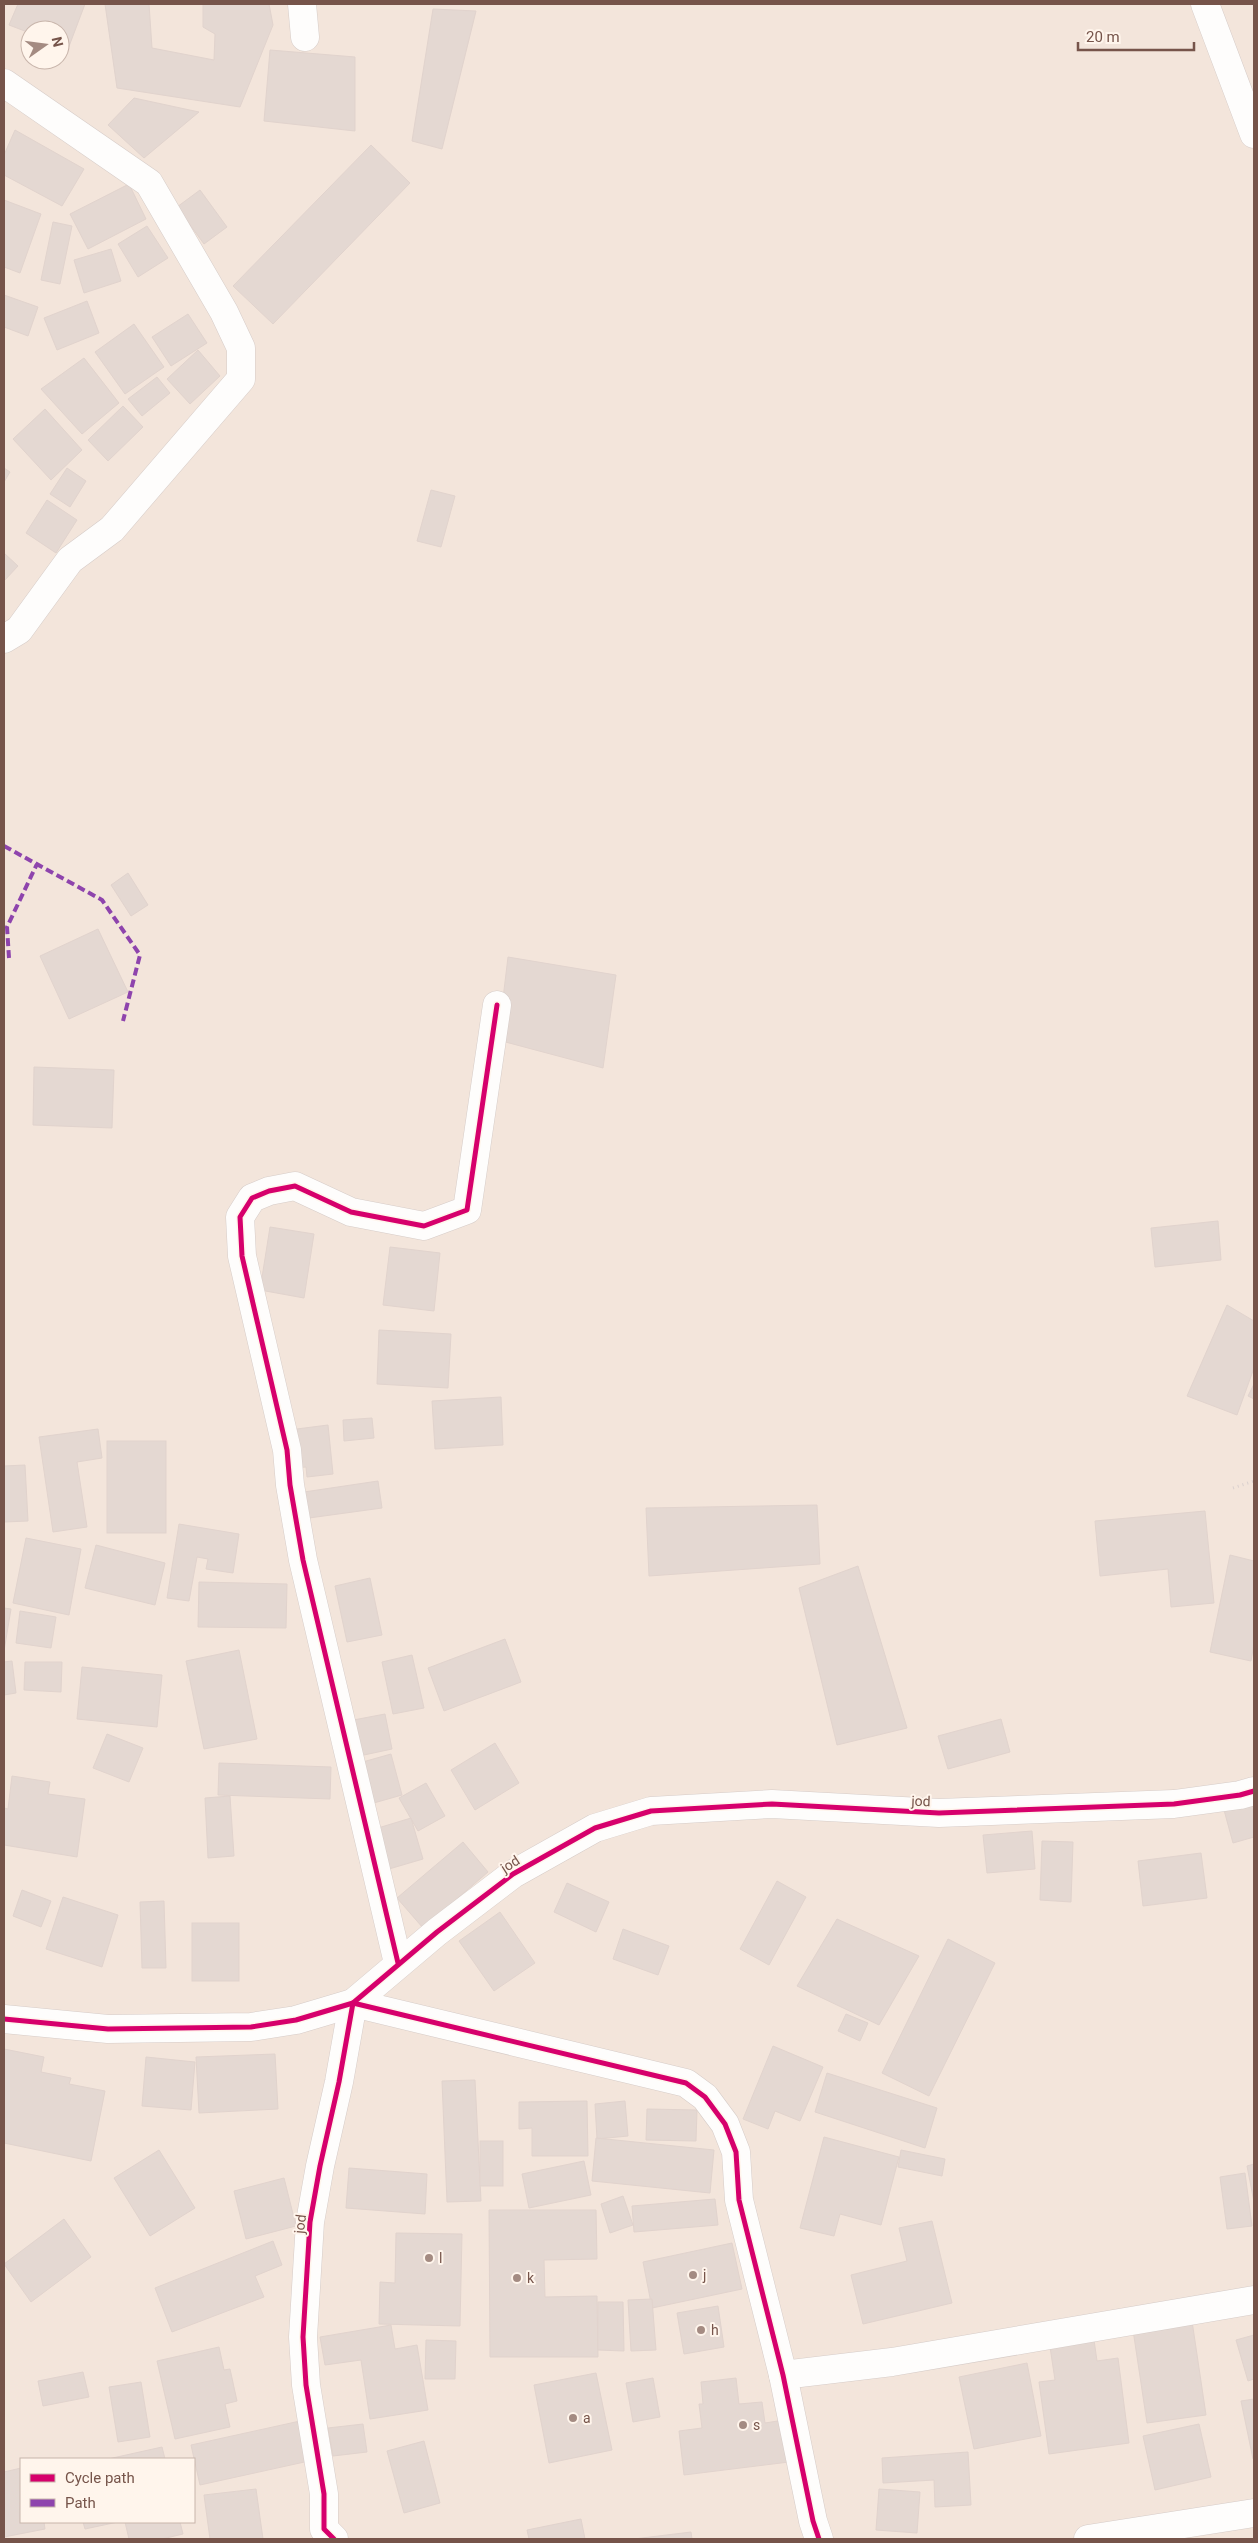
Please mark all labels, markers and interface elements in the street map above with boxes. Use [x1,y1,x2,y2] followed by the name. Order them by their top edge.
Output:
[20,20,70,70] north arrow
[1078,20,1194,52] scale bar
[1086,28,1120,46] text: 20 m
[49,35,67,49] text: N
[910,1793,931,1809] street label: jod
[497,1852,522,1876] street label: jod
[291,2214,309,2235] street label: jod
[439,2250,442,2266] place label: l
[423,2252,435,2264] marker: l
[702,2267,706,2283] place label: j
[687,2269,699,2281] marker: j
[527,2270,535,2286] place label: k
[511,2272,523,2284] marker: k
[711,2322,719,2338] place label: h
[695,2324,707,2336] marker: h
[583,2410,591,2426] place label: a
[567,2412,579,2424] marker: a
[753,2417,760,2433] place label: s
[737,2419,749,2431] marker: s
[20,2458,195,2523] legend
[65,2469,135,2487] text: Cycle path
[65,2494,96,2512] text: Path

